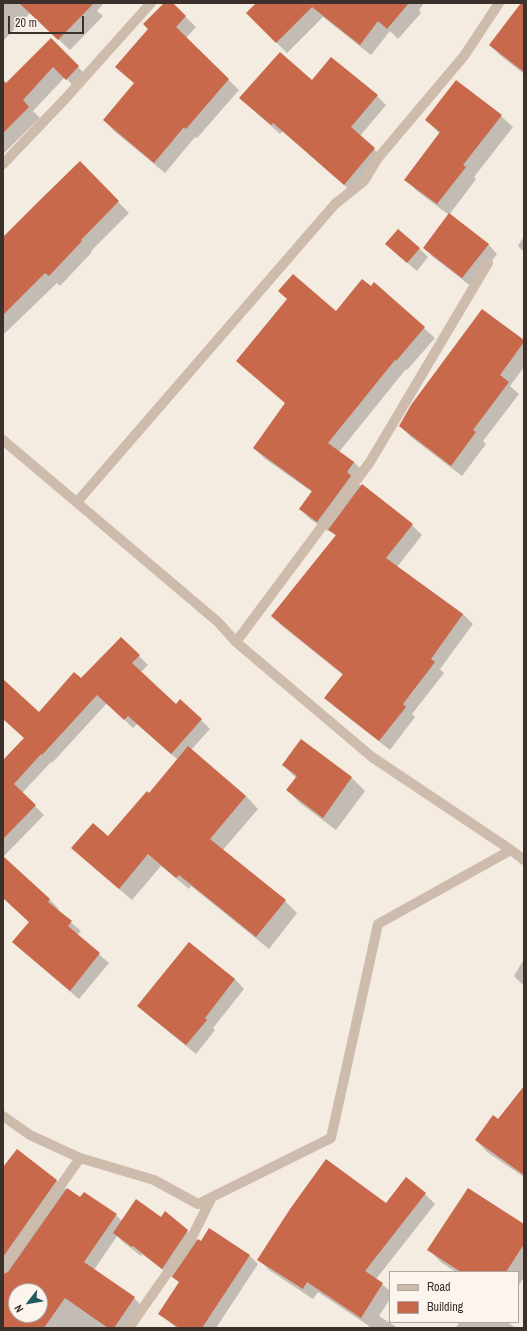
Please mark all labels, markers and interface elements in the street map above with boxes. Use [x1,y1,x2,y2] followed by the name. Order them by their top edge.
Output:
[10,8,86,34] scale bar
[15,15,37,31] text: 20 m
[389,1271,519,1323] legend
[427,1279,451,1295] text: Road
[8,1283,48,1323] north arrow
[427,1299,463,1315] text: Building
[11,1302,26,1315] text: N

